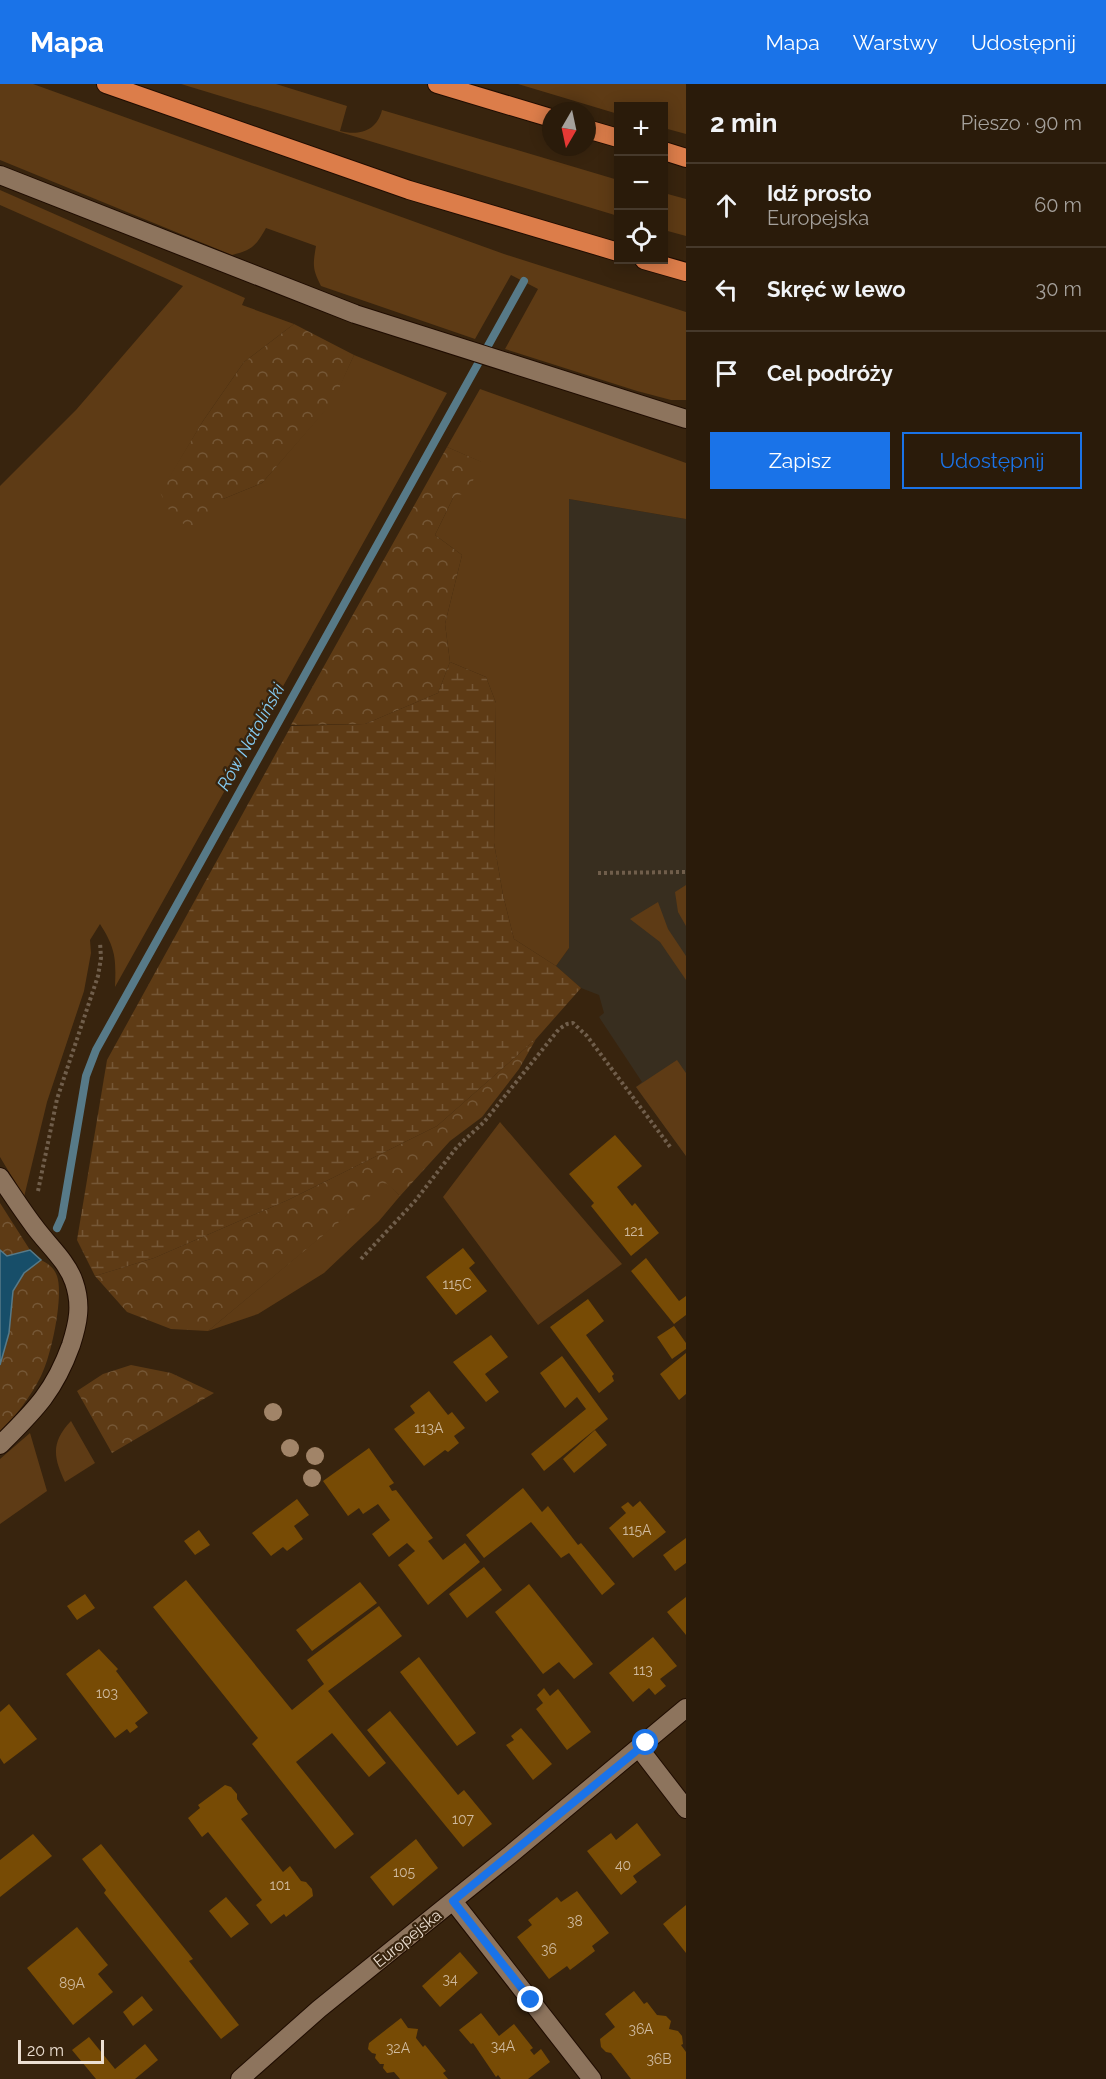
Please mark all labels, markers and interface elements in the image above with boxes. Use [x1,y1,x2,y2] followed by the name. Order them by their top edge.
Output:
[30,26,104,59] text: Mapa
[765,30,820,55] text: Mapa
[853,30,938,55] text: Warstwy
[971,30,1076,55] text: Udostępnij
[542,102,596,156] north arrow
[614,102,668,264] map controls
[614,102,668,156] button: +
[710,108,777,138] text: 2 min
[961,111,1082,135] text: Pieszo · 90 m
[614,156,668,210] button: −
[767,180,872,206] text: Idź prosto
[710,189,743,222] icon: ahead
[1034,193,1082,217] text: 60 m
[767,206,869,230] text: Europejska
[614,210,668,264] button: locate
[710,273,743,306] icon: left
[767,276,906,302] text: Skręć w lewo
[1036,277,1082,301] text: 30 m
[710,357,743,390] icon: arrive
[767,360,893,386] text: Cel podróży
[710,432,890,489] button: Zapisz
[902,432,1082,489] button: Udostępnij
[212,679,289,794] water label: Rów Natoliński
[624,1223,644,1239] house number: 121
[442,1276,472,1292] house number: 115C
[415,1420,444,1436] house number: 113A
[622,1522,652,1538] house number: 115A
[633,1662,653,1678] house number: 113
[96,1685,118,1701] house number: 103
[632,1729,658,1755] route start
[452,1811,474,1827] house number: 107
[615,1857,631,1873] house number: 40
[393,1864,415,1880] house number: 105
[270,1877,290,1893] house number: 101
[370,1905,445,1971] street label: Europejska
[567,1913,583,1929] house number: 38
[541,1941,557,1957] house number: 36
[442,1971,458,1987] house number: 34
[59,1975,86,1991] house number: 89A
[517,1986,543,2012] route end
[628,2021,654,2037] house number: 36A
[18,2037,104,2064] scale bar
[491,2038,516,2054] house number: 34A
[386,2040,411,2056] house number: 32A
[27,2041,64,2060] text: 20 m
[646,2051,672,2067] house number: 36B

